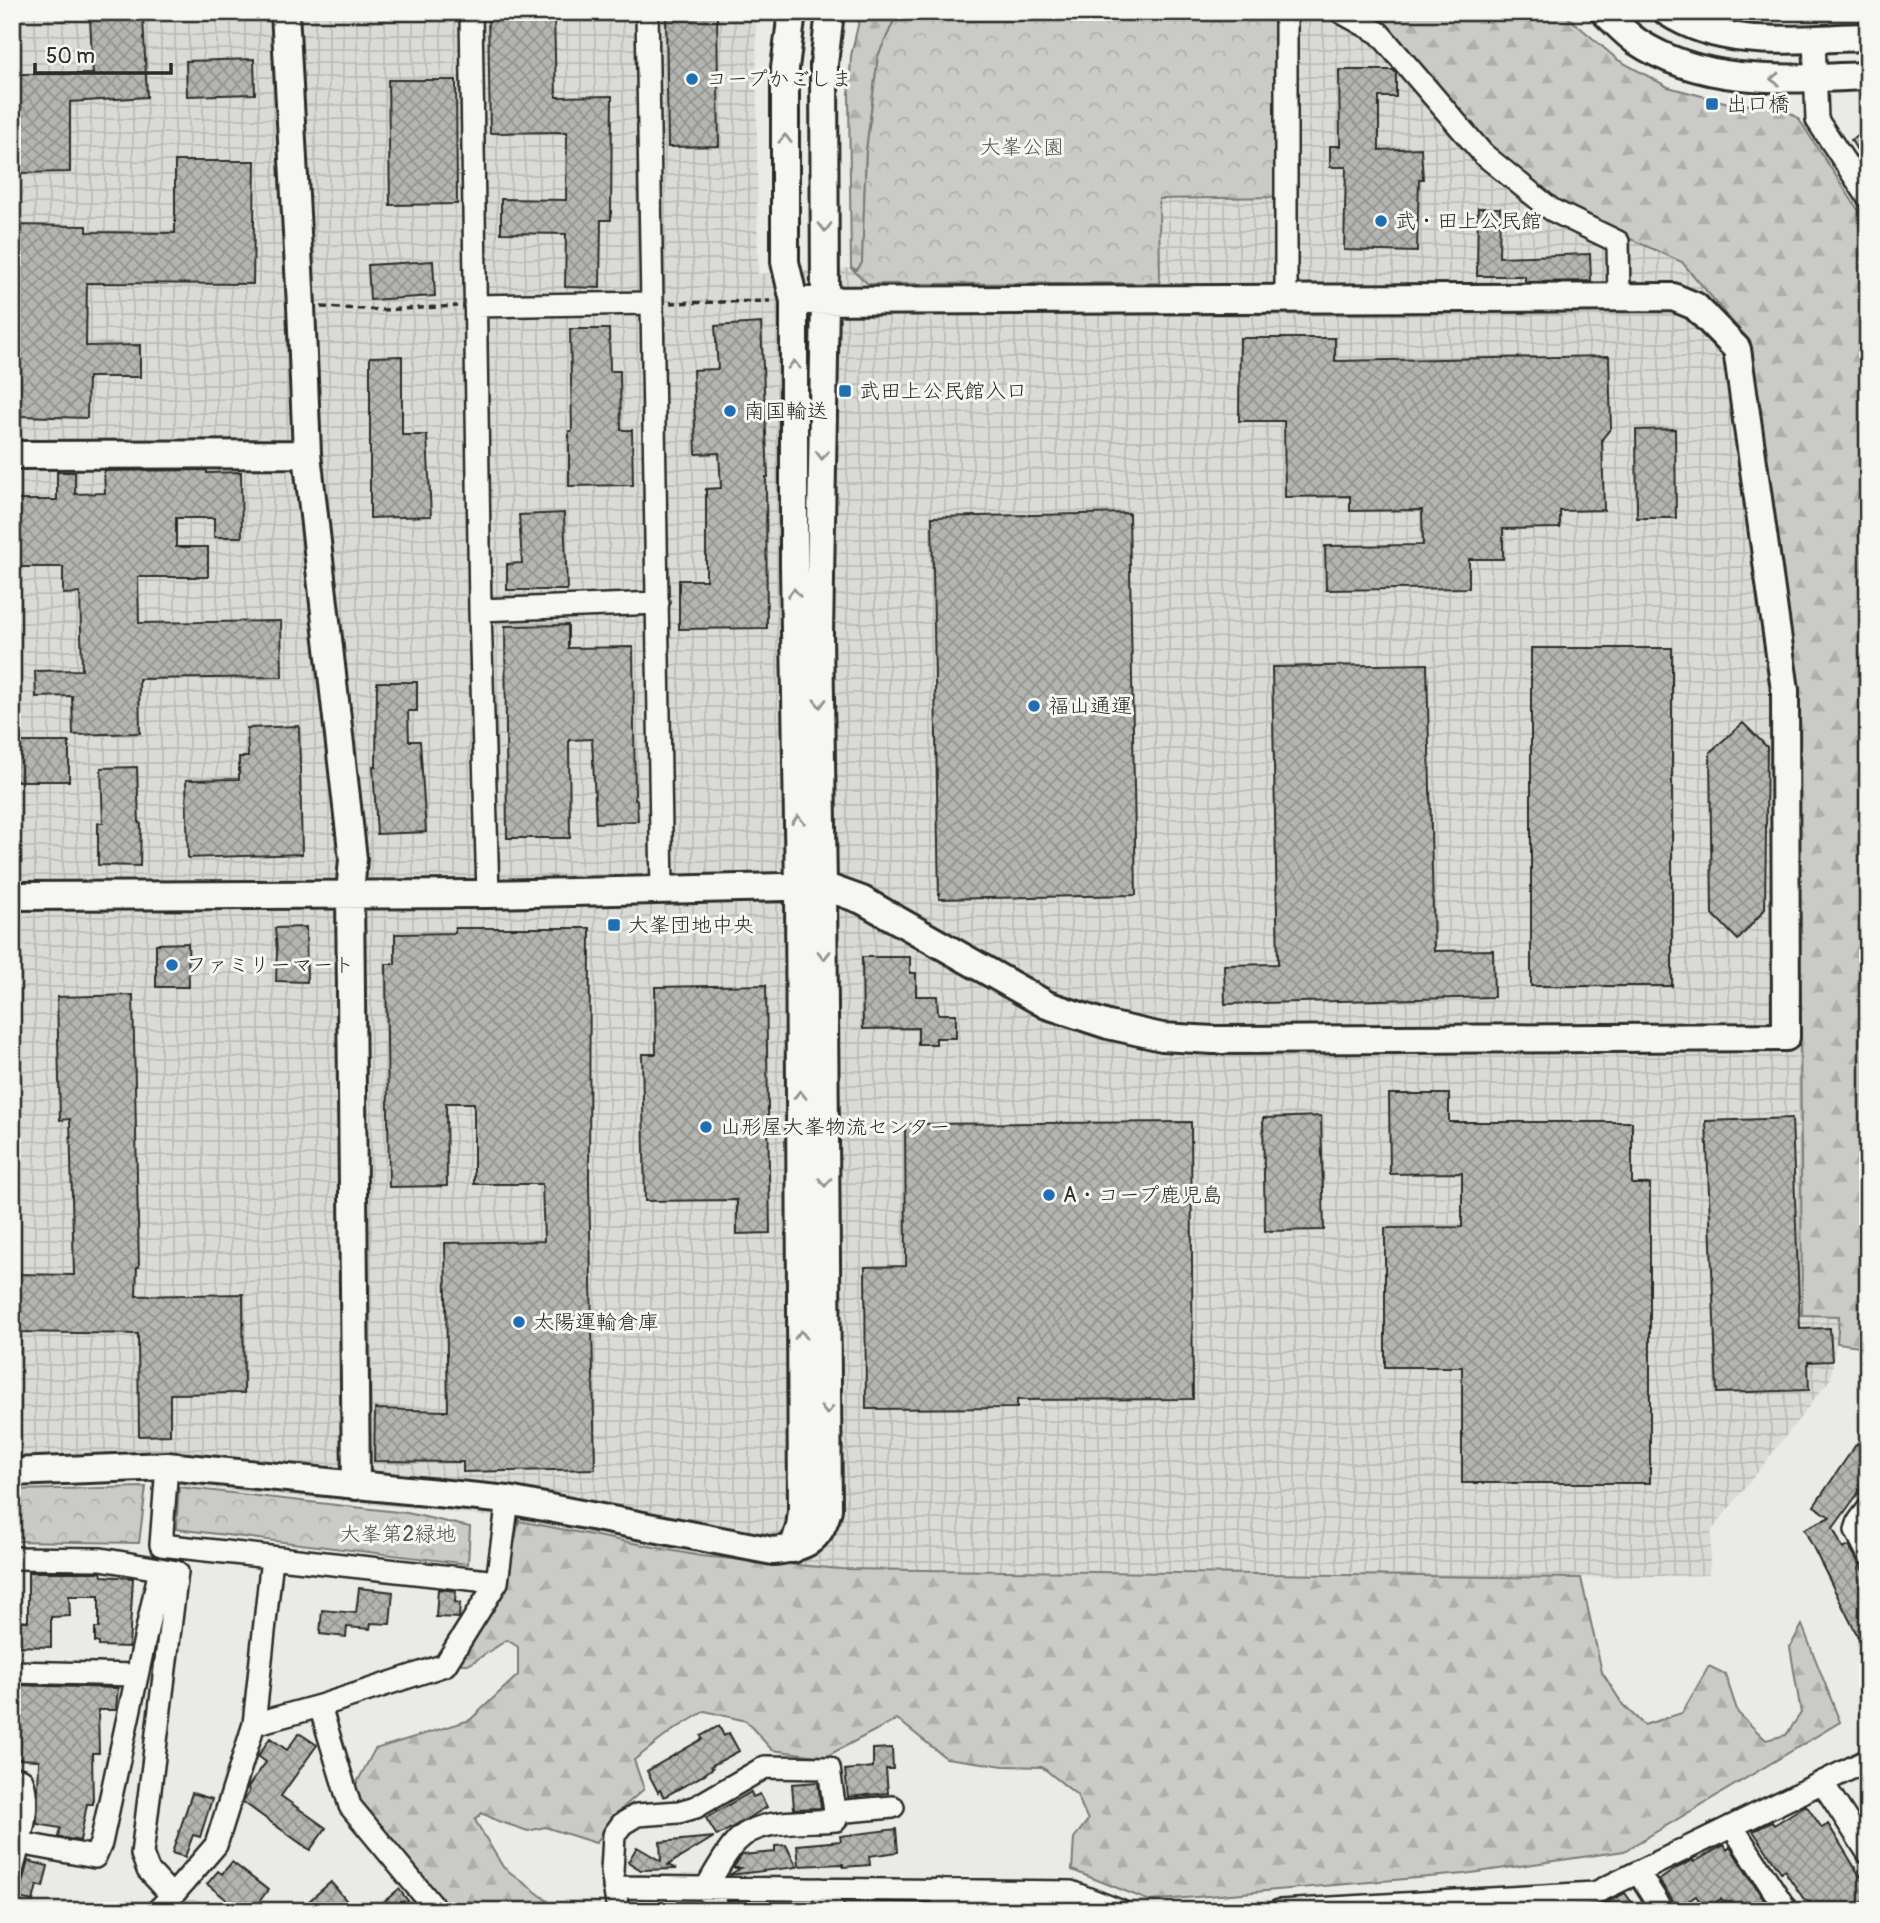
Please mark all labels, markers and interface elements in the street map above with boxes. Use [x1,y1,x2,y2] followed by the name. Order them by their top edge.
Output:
[35,32,172,76] scale bar
[46,43,95,70] text: 50 m
[706,66,852,93] place label: コープかごしま
[684,71,700,87] marker: コープかごしま
[1769,71,1780,86] one-way arrow
[1726,91,1789,118] place label: 出口橋
[1704,96,1720,112] marker: 出口橋
[777,133,793,143] one-way arrow
[980,134,1064,161] park label: 大峯公園
[1395,208,1542,235] place label: 武・田上公民館
[1373,213,1389,229] marker: 武・田上公民館
[817,222,833,233] one-way arrow
[786,359,802,370] one-way arrow
[859,378,1027,405] place label: 武田上公民館入口
[837,383,853,399] marker: 武田上公民館入口
[744,398,828,425] place label: 南国輸送
[722,403,738,419] marker: 南国輸送
[814,450,830,460] one-way arrow
[786,587,802,597] one-way arrow
[1048,693,1132,720] place label: 福山通運
[1026,698,1042,714] marker: 福山通運
[812,699,828,709] one-way arrow
[790,814,806,825] one-way arrow
[628,912,754,939] place label: 大峯団地中央
[606,917,622,933] marker: 大峯団地中央
[816,950,832,960] one-way arrow
[186,952,354,979] place label: ファミリーマート
[164,957,180,973] marker: ファミリーマート
[792,1089,808,1099] one-way arrow
[720,1114,950,1141] place label: 山形屋大峯物流センター
[698,1119,714,1135] marker: 山形屋大峯物流センター
[818,1177,833,1188] one-way arrow
[1063,1182,1223,1209] place label: A・コープ鹿児島
[1041,1187,1057,1203] marker: A・コープ鹿児島
[533,1309,659,1336] place label: 太陽運輸倉庫
[511,1314,527,1330] marker: 太陽運輸倉庫
[793,1329,809,1340] one-way arrow
[819,1405,835,1415] one-way arrow
[340,1521,456,1548] park label: 大峯第2緑地

